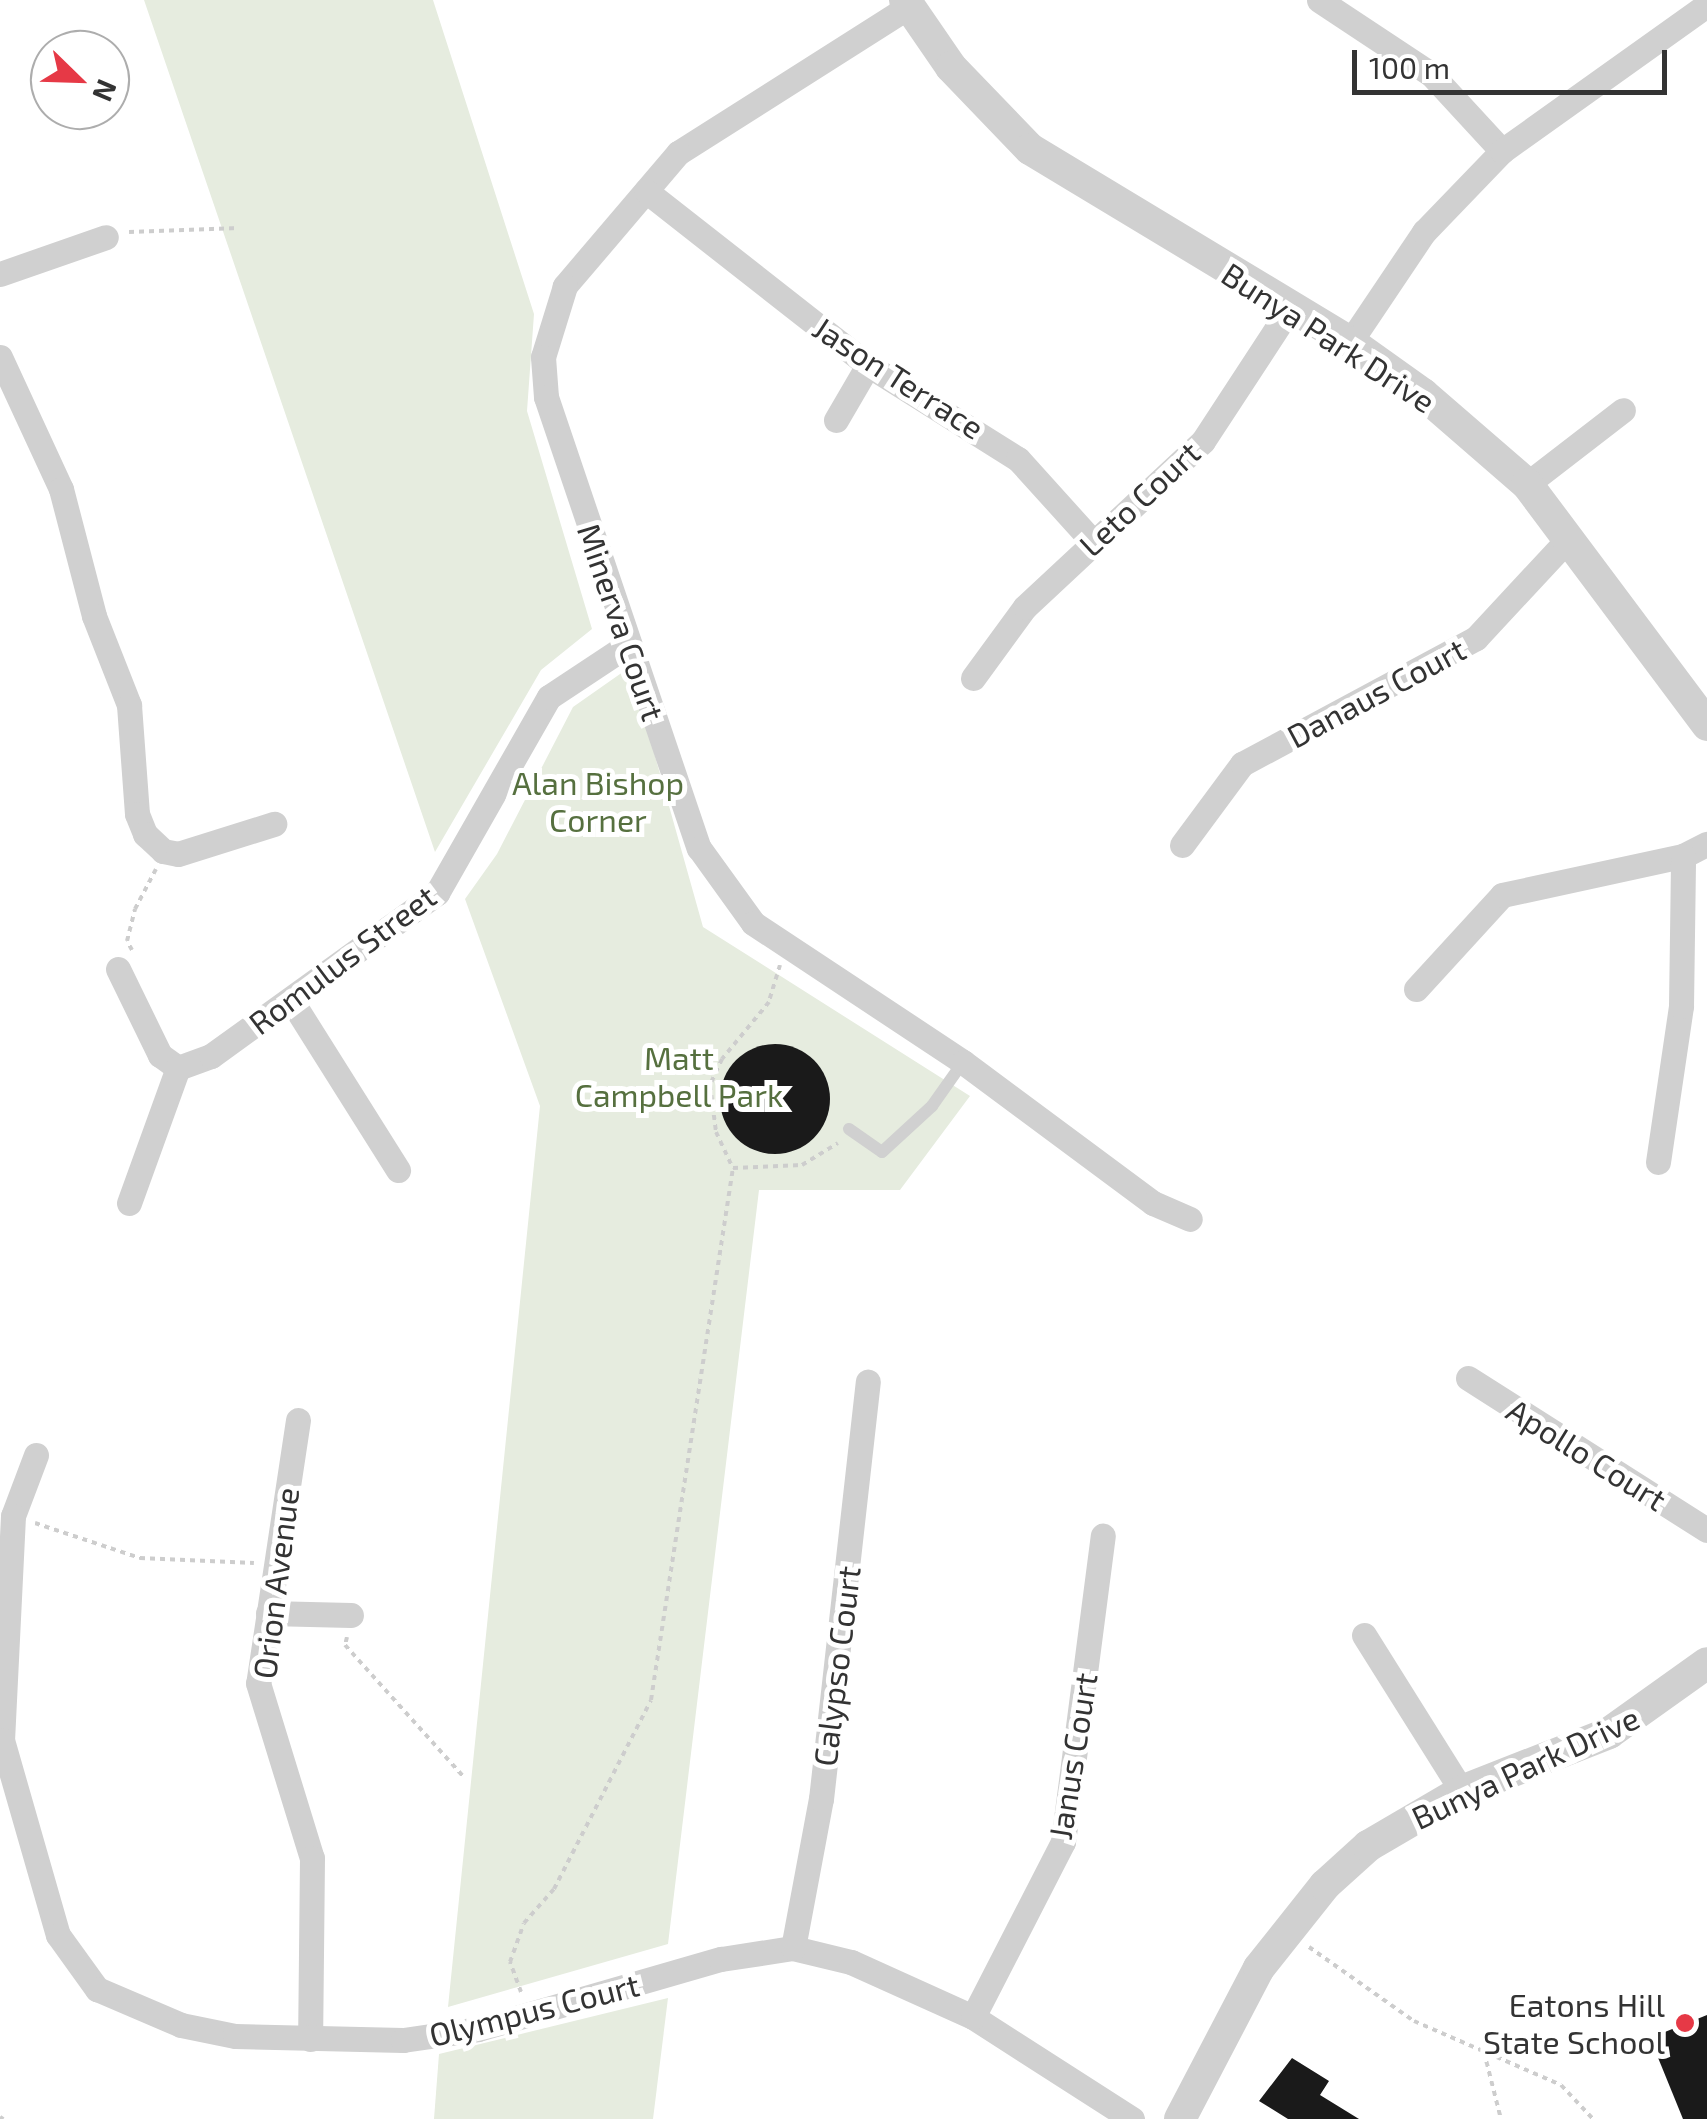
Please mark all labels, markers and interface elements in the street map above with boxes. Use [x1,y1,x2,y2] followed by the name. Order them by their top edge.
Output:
[30,30,130,130] north arrow
[1357,30,1672,92] scale bar
[1369,49,1450,85] text: 100 m
[86,75,125,107] text: N
[1215,254,1443,420] street label: Bunya Park Drive
[806,307,992,447] street label: Jason Terrace
[1071,433,1207,563] street label: Leto Court
[570,518,674,726] street label: Minerva Court
[1280,629,1472,755] street label: Danaus Court
[512,764,684,839] park label: Alan Bishop Corner
[241,876,443,1042] street label: Romulus Street
[574,1039,784,1114] park label: Matt Campbell Park
[1500,1390,1674,1518] street label: Apollo Court
[244,1485,306,1681] street label: Orion Avenue
[805,1564,867,1768] street label: Calypso Court
[1040,1670,1104,1842] street label: Janus Court
[1405,1697,1645,1837] street label: Bunya Park Drive
[425,1964,643,2054] street label: Olympus Court
[1483,1986,1665,2061] place label: Eatons Hill State School
[1674,2012,1696,2034] marker: Eatons Hill State School

